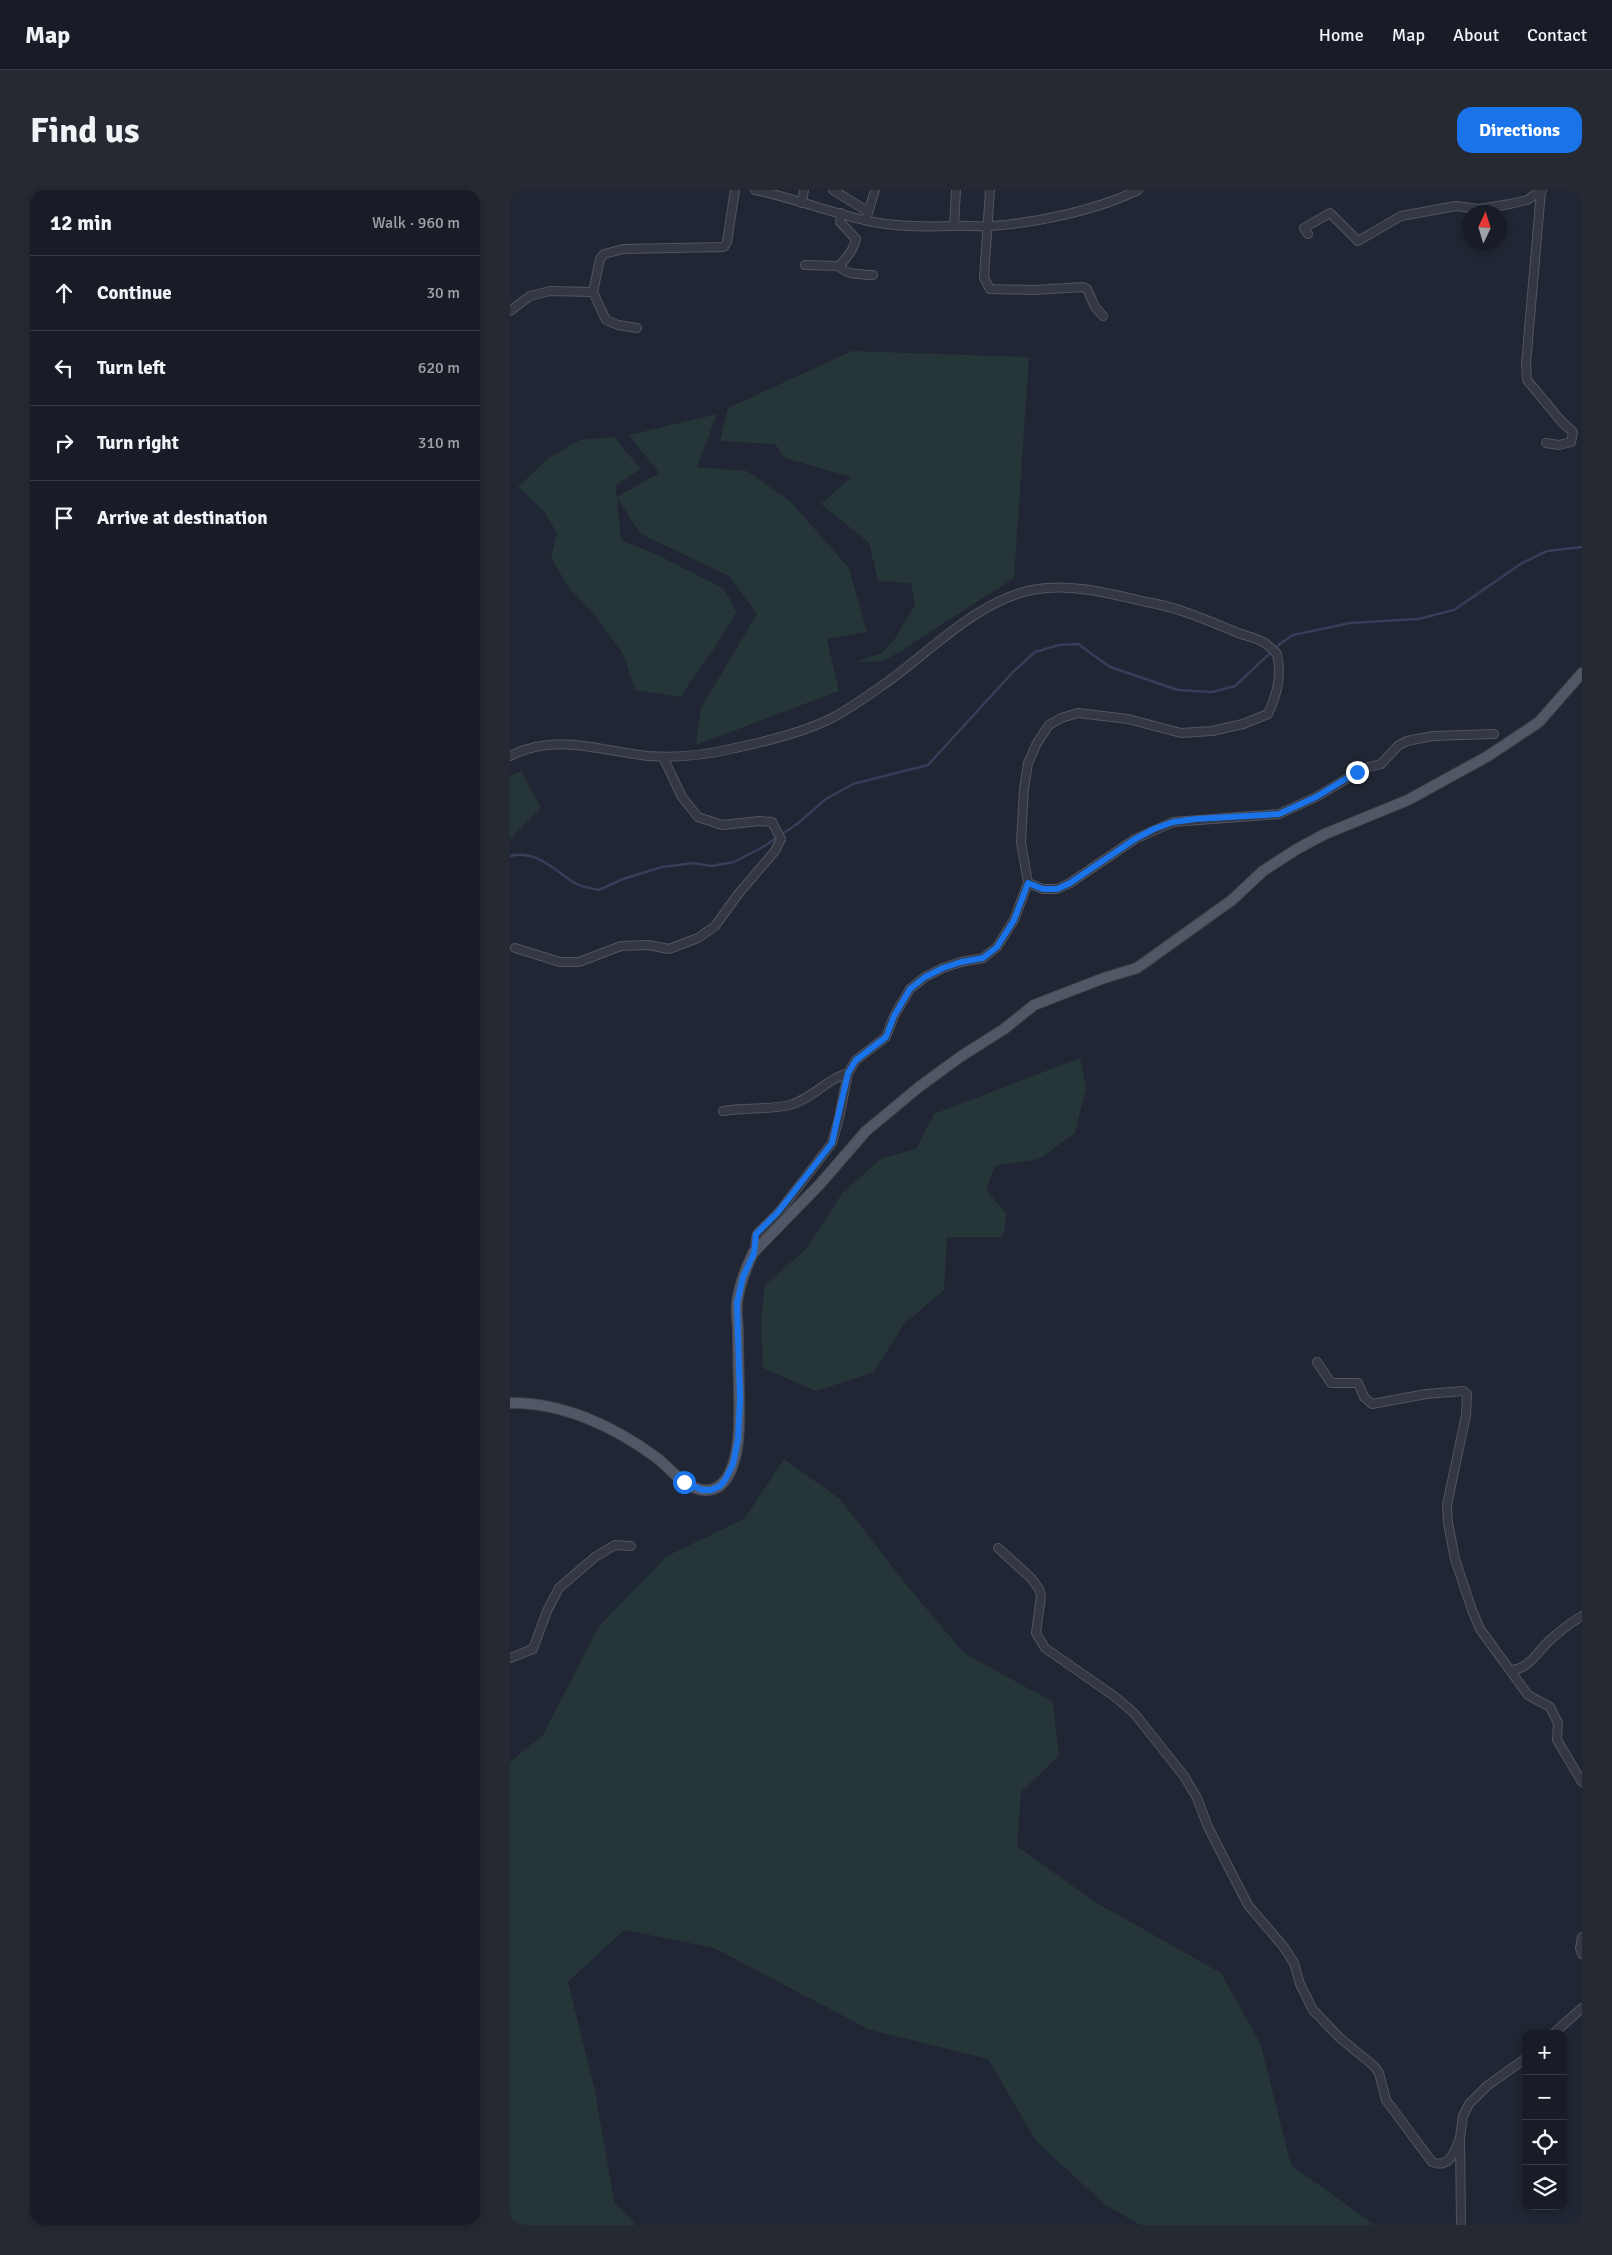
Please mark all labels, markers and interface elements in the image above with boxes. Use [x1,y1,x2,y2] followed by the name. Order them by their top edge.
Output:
[25,20,70,50] text: Map
[1319,24,1364,46] text: Home
[1392,24,1425,46] text: Map
[1453,24,1499,46] text: About
[1527,24,1587,46] text: Contact
[1457,107,1582,153] button: Directions
[30,109,140,152] text: Find us
[1462,205,1507,250] north arrow
[50,210,112,236] text: 12 min
[372,213,460,233] text: Walk · 960 m
[50,279,78,307] icon: ahead
[97,281,172,305] text: Continue
[426,283,460,303] text: 30 m
[50,354,78,382] icon: left
[97,356,166,380] text: Turn left
[418,358,460,378] text: 620 m
[50,429,78,457] icon: right
[97,431,179,455] text: Turn right
[418,433,460,453] text: 310 m
[50,504,78,532] icon: arrive
[97,506,268,530] text: Arrive at destination
[1346,761,1369,784] route end
[673,1471,696,1494] route start
[1522,2030,1567,2210] map controls
[1522,2030,1567,2075] button: +
[1522,2075,1567,2120] button: −
[1522,2120,1567,2165] button: locate
[1522,2165,1567,2210] button: layers

